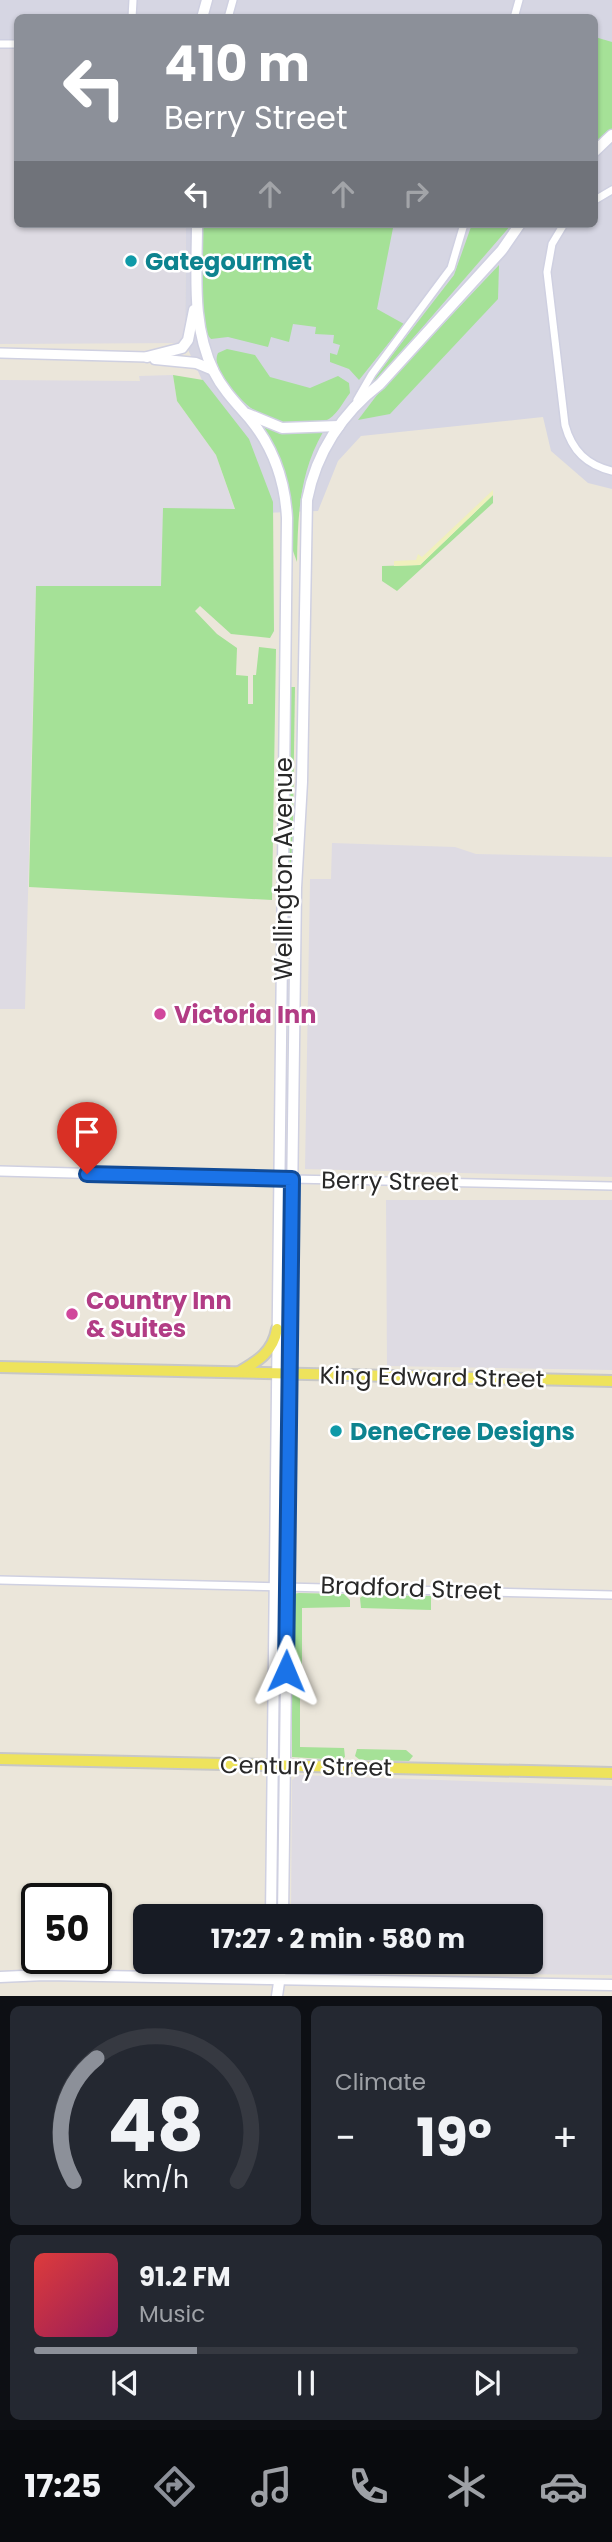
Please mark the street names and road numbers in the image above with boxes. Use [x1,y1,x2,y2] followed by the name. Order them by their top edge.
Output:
[267,757,300,981] street label: Wellington Avenue
[321,1163,459,1199] street label: Berry Street
[319,1359,545,1395] street label: King Edward Street
[320,1568,502,1608] street label: Bradford Street
[220,1748,392,1784] street label: Century Street

